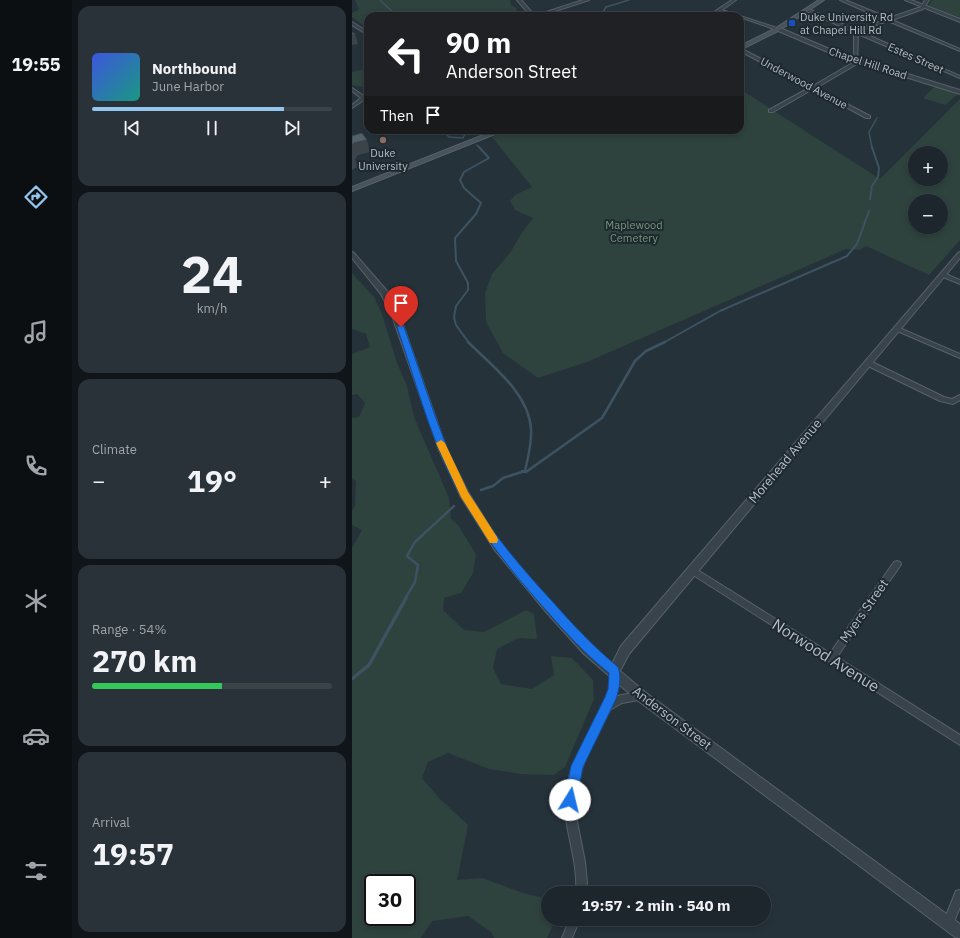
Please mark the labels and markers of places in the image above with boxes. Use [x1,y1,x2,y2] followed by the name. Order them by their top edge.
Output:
[800,10,893,37] place label: Duke University Rd at Chapel Hill Rd
[787,18,797,28] marker: Duke University Rd at Chapel Hill Rd
[378,135,388,145] marker: Duke University
[358,146,408,173] place label: Duke University
[384,286,418,327] pin

